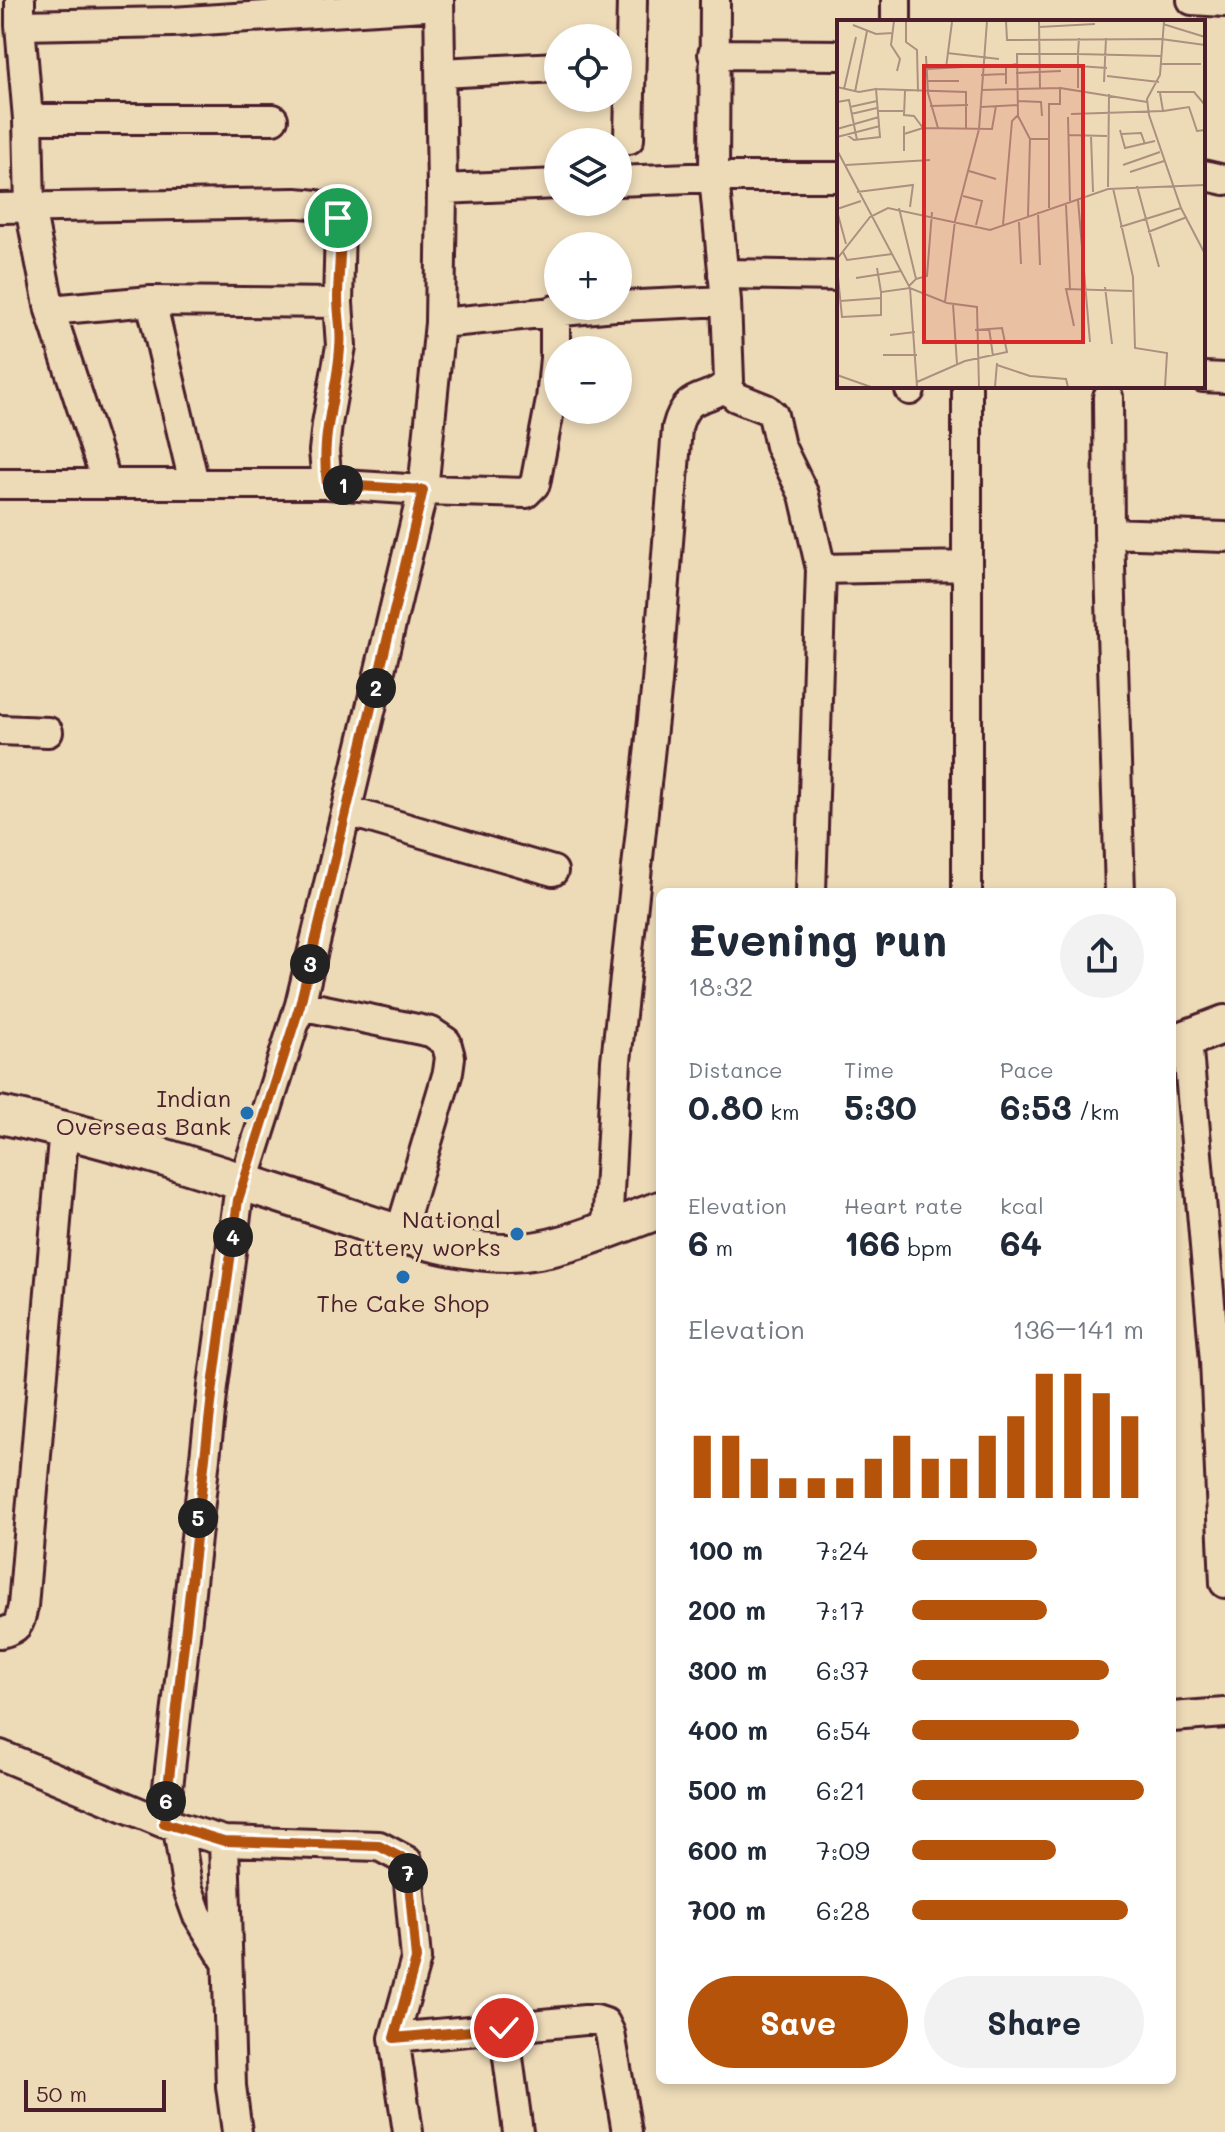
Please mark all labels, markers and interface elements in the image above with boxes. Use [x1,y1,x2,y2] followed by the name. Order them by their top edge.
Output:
[837,20,1205,388] inset map
[544,24,632,424] map controls
[544,24,632,112] button: locate
[544,128,632,216] button: layers
[304,184,372,252] pin
[316,196,360,240] icon: arrive
[544,232,632,320] button: +
[544,336,632,424] button: −
[323,465,363,505] pin: 1
[338,470,348,499] text: 1
[356,668,396,708] pin: 2
[370,673,382,702] text: 2
[688,910,947,967] text: Evening run
[1060,914,1144,998] button: share
[290,944,330,984] pin: 3
[303,949,317,978] text: 3
[688,969,753,1003] text: 18:32
[688,1055,783,1084] text: Distance
[844,1055,894,1084] text: Time
[1000,1055,1054,1084] text: Pace
[56,1082,231,1141] place label: Indian Overseas Bank
[688,1084,763,1129] text: 0.80
[844,1084,917,1129] text: 5:30
[1000,1084,1072,1129] text: 6:53
[763,1097,800,1126] text: km
[1072,1097,1119,1126] text: /km
[238,1104,256,1122] marker: Indian Overseas Bank
[688,1191,787,1220] text: Elevation
[844,1191,963,1220] text: Heart rate
[1000,1191,1044,1220] text: kcal
[334,1203,501,1262] place label: National Battery works
[213,1217,253,1257] pin: 4
[688,1220,709,1265] text: 6
[844,1220,900,1265] text: 166
[1000,1220,1042,1265] text: 64
[226,1222,240,1251] text: 4
[508,1225,526,1243] marker: National Battery works
[709,1233,733,1262] text: m
[900,1233,952,1262] text: bpm
[394,1268,412,1286] marker: The Cake Shop
[317,1287,489,1318] place label: The Cake Shop
[688,1312,805,1346] text: Elevation
[1013,1312,1144,1346] text: 136–141 m
[178,1498,218,1538] pin: 5
[192,1503,204,1532] text: 5
[688,1533,763,1567] text: 100 m
[816,1533,868,1567] text: 7:24
[688,1593,766,1627] text: 200 m
[816,1593,865,1627] text: 7:17
[688,1653,767,1687] text: 300 m
[816,1653,869,1687] text: 6:37
[688,1713,768,1747] text: 400 m
[816,1713,870,1747] text: 6:54
[688,1773,767,1807] text: 500 m
[816,1773,866,1807] text: 6:21
[146,1781,186,1821] pin: 6
[159,1786,173,1815] text: 6
[688,1833,767,1867] text: 600 m
[816,1833,870,1867] text: 7:09
[388,1853,428,1893] pin: 7
[402,1858,414,1887] text: 7
[688,1893,766,1927] text: 700 m
[816,1893,870,1927] text: 6:28
[688,1976,908,2068] button: Save
[924,1976,1144,2068] button: Share
[470,1994,538,2062] pin
[482,2006,526,2050] icon: check
[24,2076,166,2112] scale bar
[36,2079,87,2108] text: 50 m

